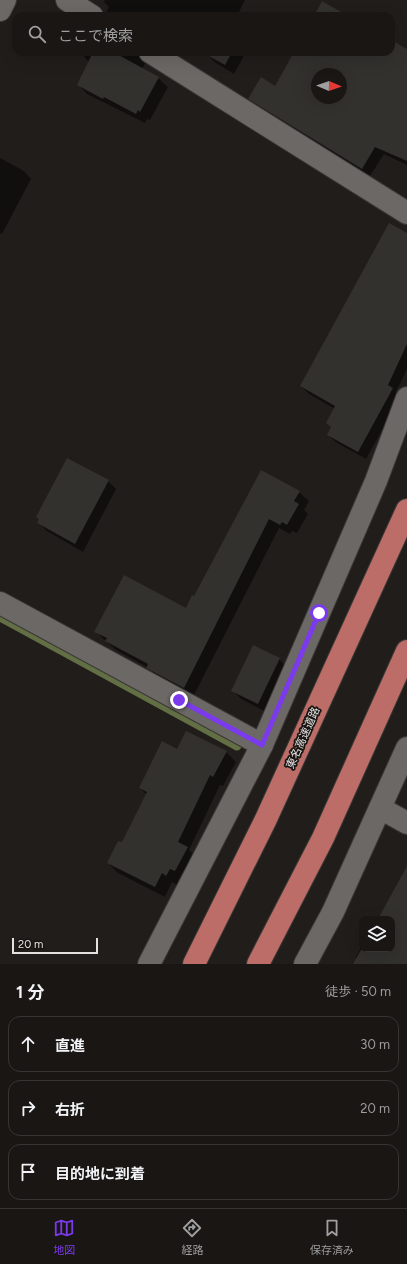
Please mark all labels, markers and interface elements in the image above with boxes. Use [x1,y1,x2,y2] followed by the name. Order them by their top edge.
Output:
[12,12,395,56] search box
[26,23,48,45] icon: search
[58,27,133,45] text: ここで検索
[311,68,347,104] north arrow
[310,604,328,622] route start
[170,691,188,709] route end
[284,705,322,771] street label: 東名高速道路
[359,916,395,952] map controls
[359,916,395,952] button: layers
[12,936,98,955] scale bar
[18,938,43,951] text: 20 m
[16,982,44,1002] text: 1 分
[325,984,391,999] text: 徒歩 · 50 m
[17,1033,39,1055] icon: ahead
[55,1037,85,1055] text: 直進
[360,1037,390,1052] text: 30 m
[17,1097,39,1119] icon: right
[55,1101,85,1119] text: 右折
[360,1101,390,1116] text: 20 m
[17,1161,39,1183] icon: arrive
[55,1165,145,1183] text: 目的地に到着
[53,1217,75,1257] tab: 地図
[181,1217,203,1257] tab: 経路
[310,1217,354,1257] tab: 保存済み

